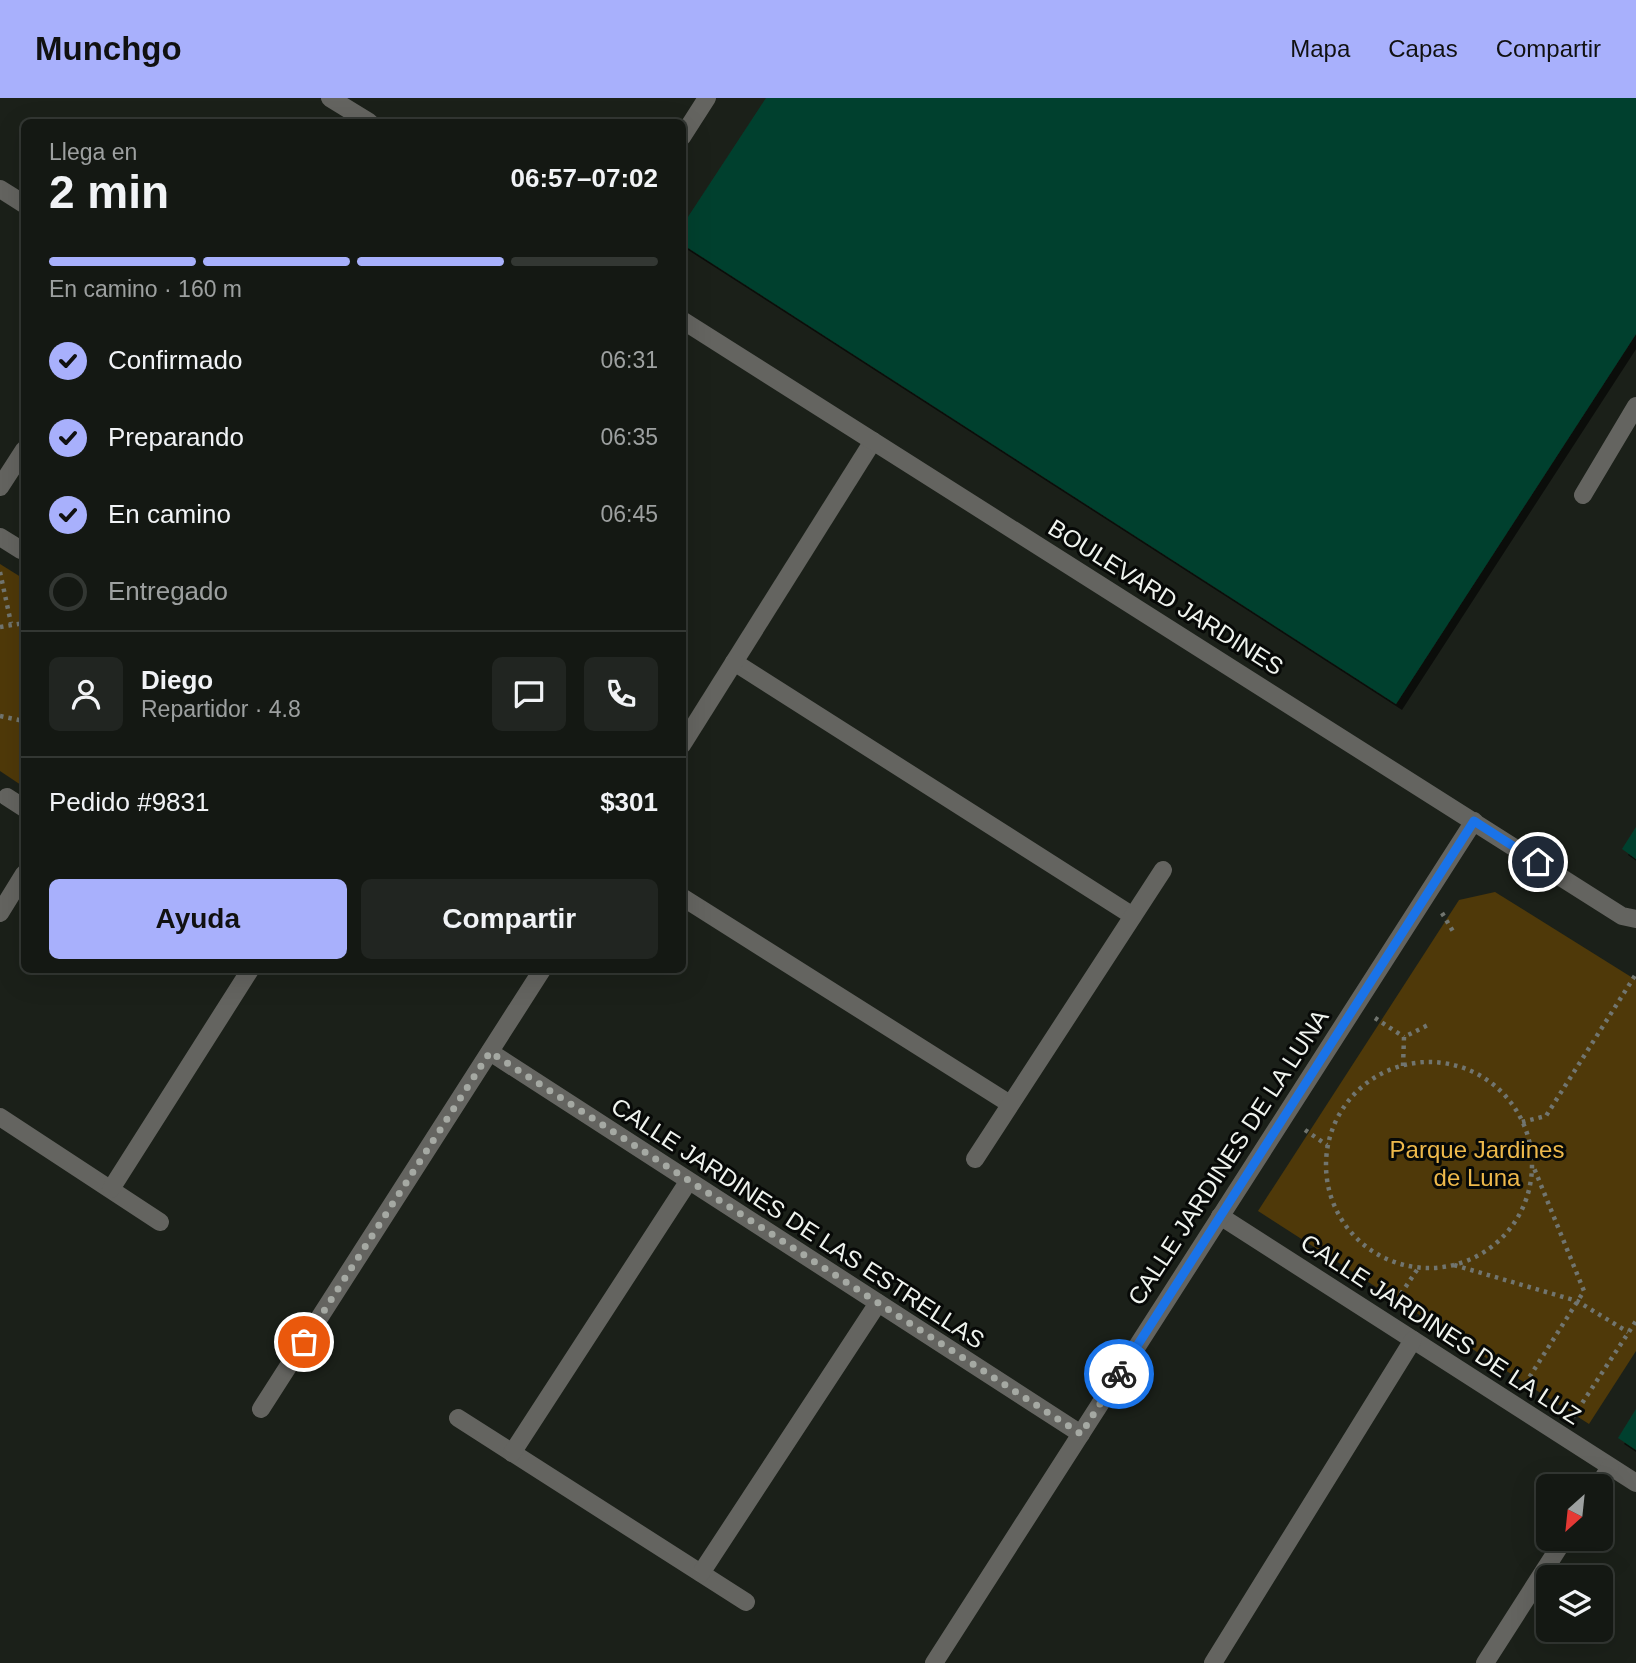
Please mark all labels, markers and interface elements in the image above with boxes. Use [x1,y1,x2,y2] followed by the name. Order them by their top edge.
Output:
[35,30,182,67] text: Munchgo
[1290,35,1350,62] text: Mapa
[1388,35,1458,62] text: Capas
[1496,35,1601,62] text: Compartir
[49,139,137,165] text: Llega en
[511,163,658,193] text: 06:57–07:02
[49,166,169,218] text: 2 min
[49,276,242,302] text: En camino · 160 m
[49,342,87,380] icon: check
[108,345,242,375] text: Confirmado
[600,347,658,373] text: 06:31
[49,419,87,457] icon: check
[108,422,244,452] text: Preparando
[600,424,658,450] text: 06:35
[49,496,87,534] icon: check
[108,499,231,529] text: En camino
[600,501,658,527] text: 06:45
[1044,514,1288,680] street label: BOULEVARD JARDINES
[108,576,228,606] text: Entregado
[49,657,123,731] button: person
[492,657,566,731] button: chat
[584,657,658,731] button: phone
[141,665,213,695] text: Diego
[141,696,301,722] text: Repartidor · 4.8
[49,787,209,817] text: Pedido #9831
[600,787,658,817] text: $301
[1508,832,1568,892] pin
[1519,843,1557,881] icon: home
[49,879,347,959] button: Ayuda
[361,879,658,959] button: Compartir
[1122,1004,1334,1310] street label: CALLE JARDINES DE LA LUNA
[607,1092,989,1354] street label: CALLE JARDINES DE LAS ESTRELLAS
[1390,1136,1564,1191] park label: Parque Jardines de Luna
[1296,1228,1586,1430] street label: CALLE JARDINES DE LA LUZ
[274,1312,334,1372] pin
[285,1323,323,1361] icon: bag
[1084,1339,1154,1409] courier
[1100,1355,1138,1393] icon: bike
[1536,1474,1614,1550] north arrow
[1536,1474,1613,1642] map controls
[1536,1565,1613,1642] button: layers

